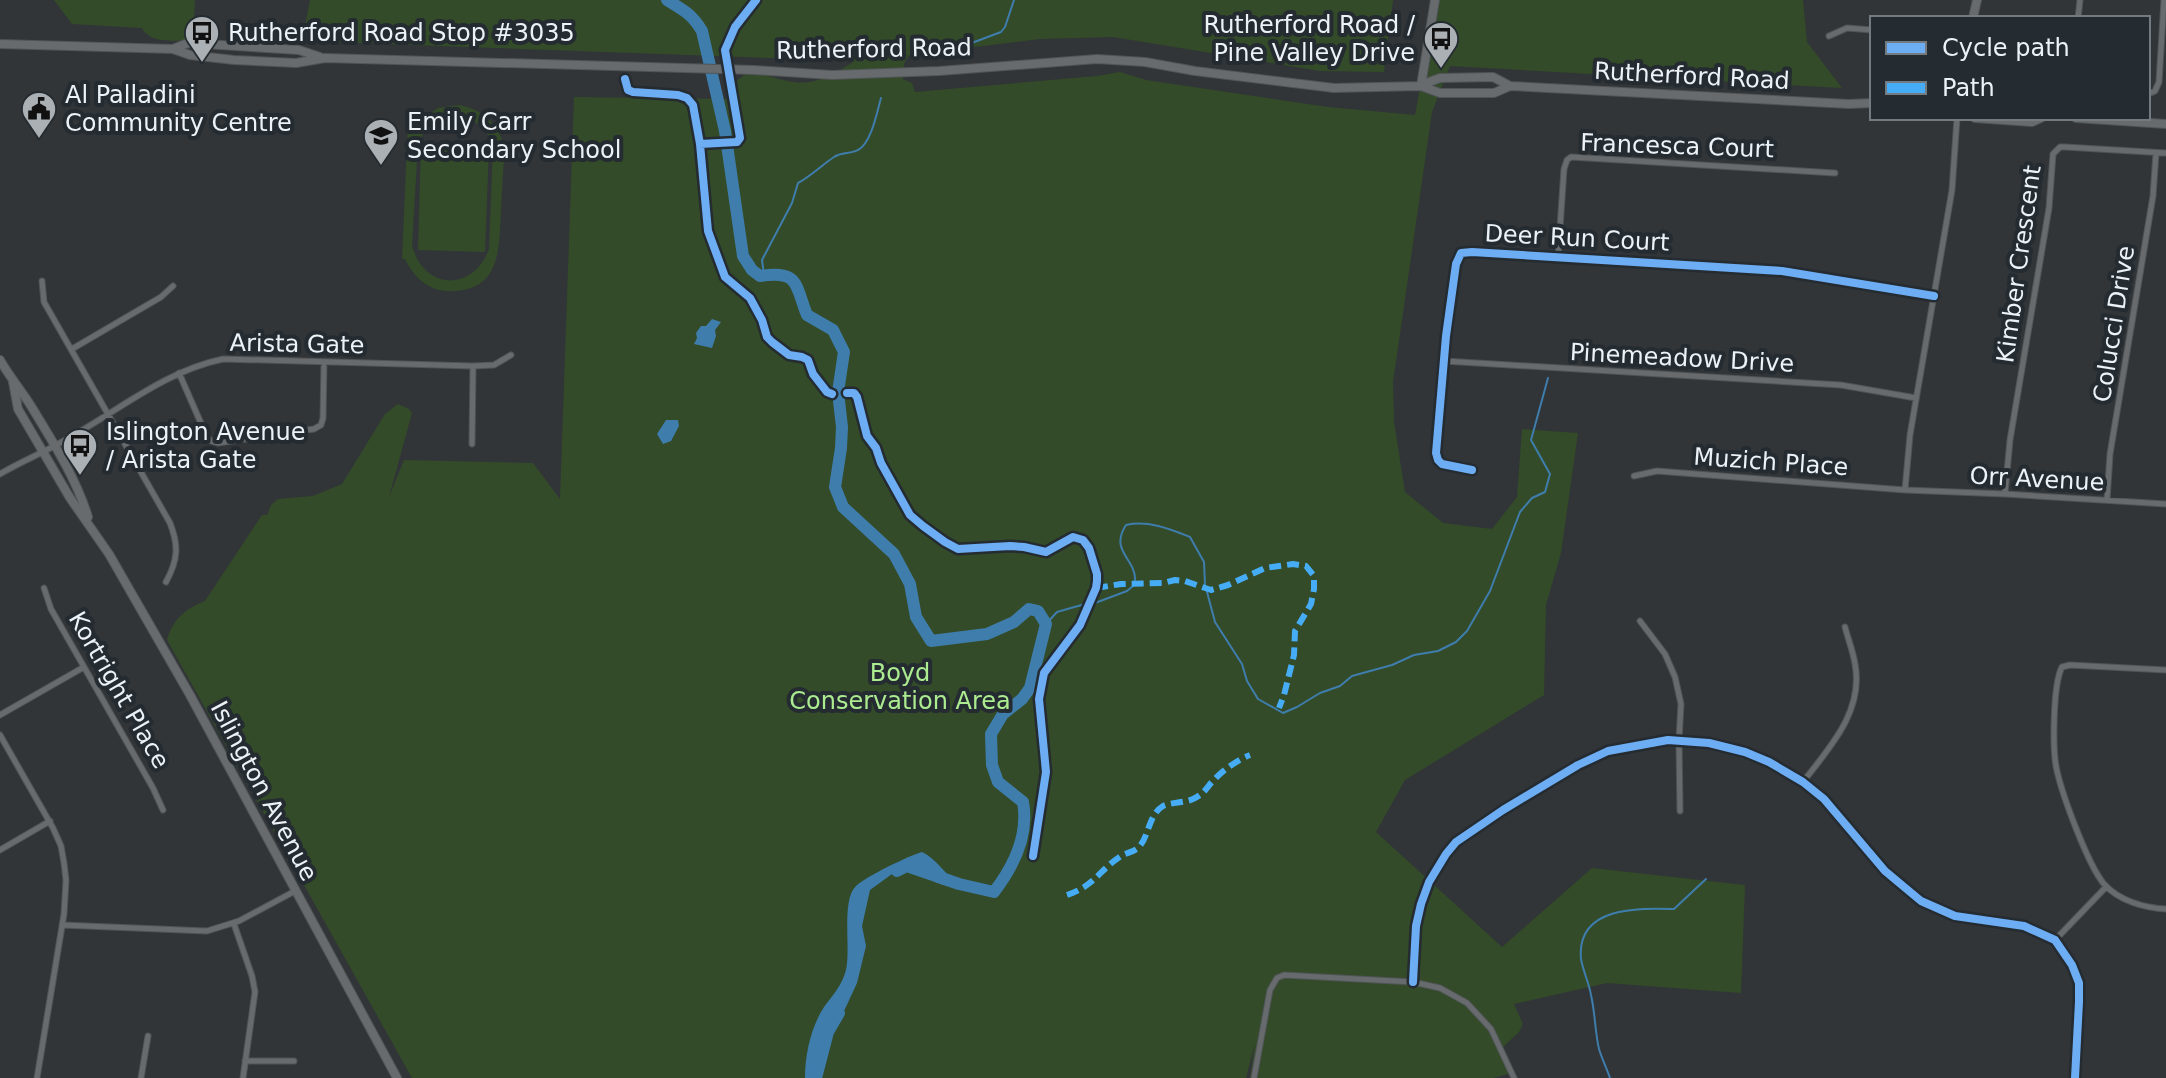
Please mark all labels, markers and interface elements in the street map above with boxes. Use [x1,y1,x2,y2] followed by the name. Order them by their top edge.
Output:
[1204,11,1416,67] place label: Rutherford Road / Pine Valley Drive
[183,14,221,64] bus stop icon: Rutherford Road Stop #3035
[1870,16,2150,120] legend
[228,19,575,47] place label: Rutherford Road Stop #3035
[1422,20,1460,70] bus stop icon: Rutherford Road / Pine Valley Drive
[776,33,972,65] street label: Rutherford Road
[1942,34,2070,62] text: Cycle path
[1594,57,1790,95] street label: Rutherford Road
[1942,74,1995,102] text: Path
[65,81,292,137] place label: Al Palladini Community Centre
[20,90,58,140] public building icon: Al Palladini Community Centre
[407,108,621,164] place label: Emily Carr Secondary School
[362,117,400,167] school or university icon: Emily Carr Secondary School
[1580,129,1774,163] street label: Francesca Court
[1991,163,2047,365] street label: Kimber Crescent
[1484,219,1670,257] street label: Deer Run Court
[2088,244,2140,404] street label: Colucci Drive
[229,329,365,359] street label: Arista Gate
[1569,338,1795,378] street label: Pinemeadow Drive
[106,418,305,474] place label: Islington Avenue / Arista Gate
[61,427,99,477] bus stop icon: Islington Avenue / Arista Gate
[1693,443,1849,481] street label: Muzich Place
[1969,461,2105,497] street label: Orr Avenue
[63,607,175,773] street label: Kortright Place
[789,659,1011,715] park label: Boyd Conservation Area
[205,696,323,886] street label: Islington Avenue

